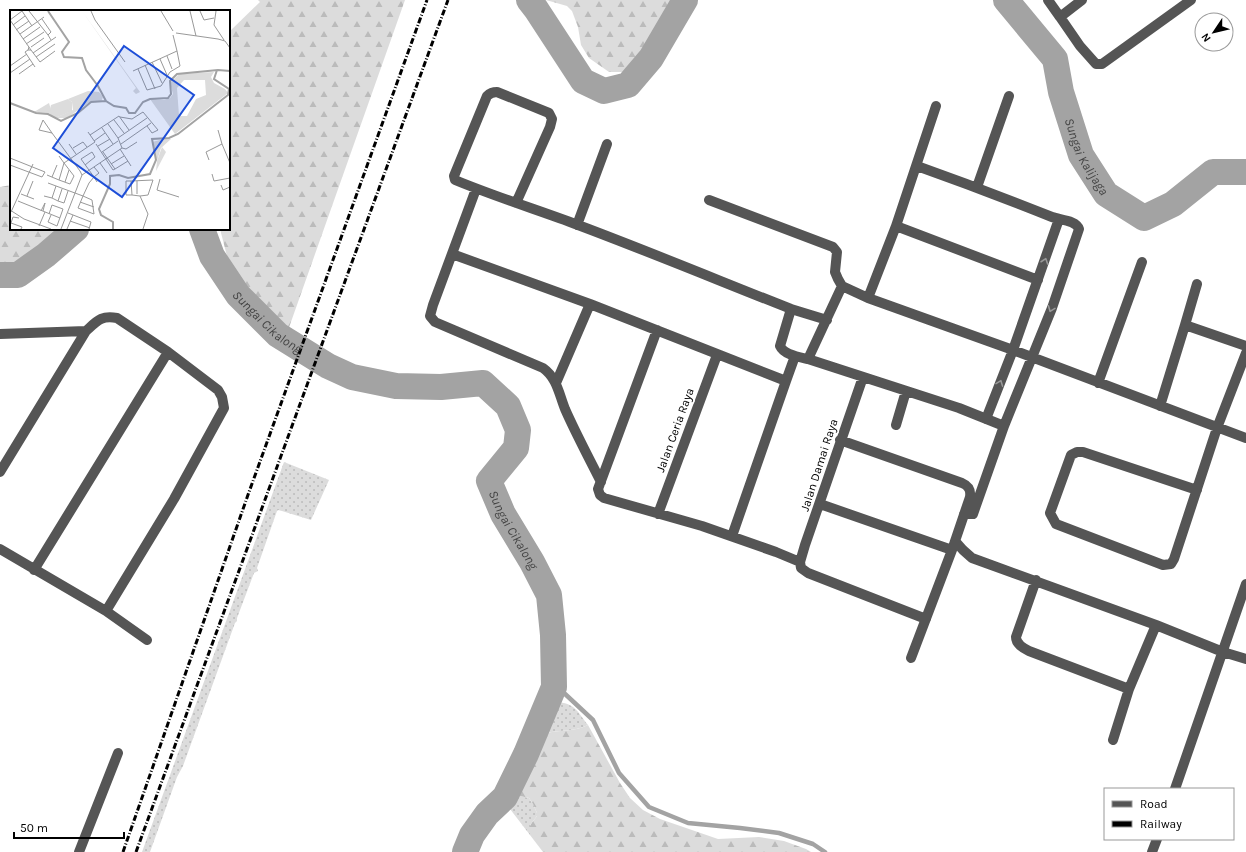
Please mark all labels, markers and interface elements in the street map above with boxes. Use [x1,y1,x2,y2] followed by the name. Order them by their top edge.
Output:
[10,10,230,230] inset map
[1194,12,1234,52] north arrow
[1199,30,1214,44] text: N
[1062,116,1112,198] water label: Sungai Kalijaga
[1040,257,1048,264] one-way arrow
[229,288,306,357] water label: Sungai Cikalong
[1048,306,1056,313] one-way arrow
[995,379,1003,387] one-way arrow
[653,386,697,474] street label: Jalan Ceria Raya
[797,417,841,513] street label: Jalan Damai Raya
[486,488,542,573] water label: Sungai Cikalong
[1104,788,1234,840] legend
[1140,797,1168,811] text: Road
[14,814,124,840] scale bar
[1140,817,1182,831] text: Railway
[20,821,48,835] text: 50 m

